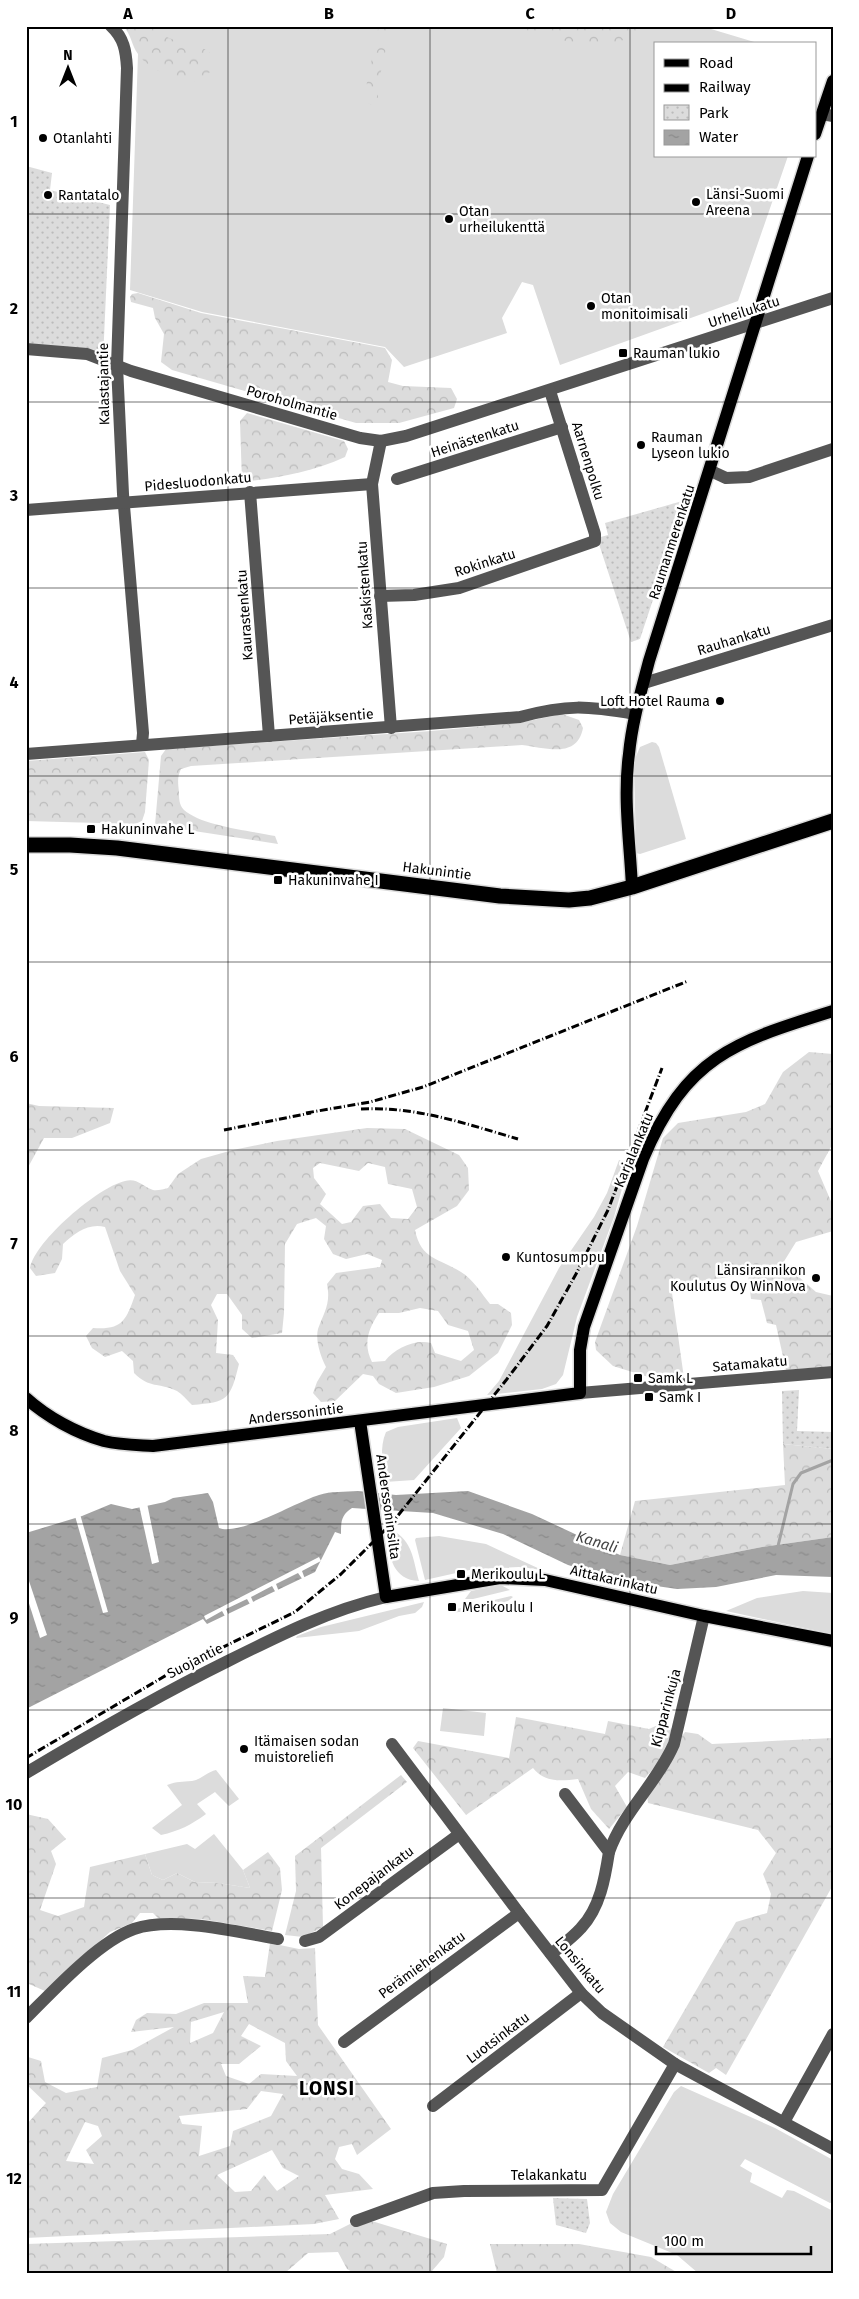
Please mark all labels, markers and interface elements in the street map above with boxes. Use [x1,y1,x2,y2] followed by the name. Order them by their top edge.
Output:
[122,4,133,23] text: A
[324,4,334,23] text: B
[525,4,535,23] text: C
[726,4,736,23] text: D
[42,42,92,92] north arrow
[654,42,816,158] legend
[63,47,73,64] text: N
[699,54,734,72] text: Road
[699,78,751,96] text: Railway
[699,104,729,122] text: Park
[10,112,18,131] text: 1
[699,128,738,146] text: Water
[53,130,112,147] place label: Otanlahti
[37,132,49,144] marker: Otanlahti
[706,186,784,219] place label: Länsi-Suomi Areena
[58,187,119,204] place label: Rantatalo
[42,189,54,201] marker: Rantatalo
[690,196,702,208] marker: Länsi-Suomi Areena
[459,203,545,236] place label: Otan urheilukenttä
[443,213,455,225] marker: Otan urheilukenttä
[601,290,688,323] place label: Otan monitoimisali
[706,292,782,332] street label: Urheilukatu
[10,299,18,318] text: 2
[585,300,597,312] marker: Otan monitoimisali
[95,343,113,425] street label: Kalastajantie
[633,345,720,362] place label: Rauman lukio
[617,347,629,359] marker: Rauman lukio
[244,382,340,424] street label: Poroholmantie
[429,417,521,461] street label: Heinästenkatu
[568,420,608,502] street label: Aarnenpolku
[651,429,730,462] place label: Rauman Lyseon lukio
[635,439,647,451] marker: Rauman Lyseon lukio
[144,469,252,495] street label: Pidesluodonkatu
[645,482,699,602] street label: Raumanmerenkatu
[9,486,18,505] text: 3
[353,540,377,630] street label: Kaskistenkatu
[452,545,518,581] street label: Rokinkatu
[233,569,257,661] street label: Kaurastenkatu
[695,621,773,659] street label: Rauhankatu
[9,673,19,692] text: 4
[600,693,710,710] place label: Loft Hotel Rauma
[714,695,726,707] marker: Loft Hotel Rauma
[288,706,374,728] street label: Petäjäksentie
[101,821,194,838] place label: Hakuninvahe L
[85,823,97,835] marker: Hakuninvahe L
[402,858,472,884] street label: Hakunintie
[10,860,19,879] text: 5
[288,872,379,889] place label: Hakuninvahe I
[272,874,284,886] marker: Hakuninvahe I
[9,1047,19,1066] text: 6
[611,1110,657,1190] street label: Karjalankatu
[10,1234,18,1253] text: 7
[516,1249,605,1266] place label: Kuntosumppu
[500,1251,512,1263] marker: Kuntosumppu
[670,1262,806,1295] place label: Länsirannikon Koulutus Oy WinNova
[810,1272,822,1284] marker: Länsirannikon Koulutus Oy WinNova
[712,1352,788,1376] street label: Satamakatu
[648,1370,693,1387] place label: Samk L
[632,1372,644,1384] marker: Samk L
[659,1389,701,1406] place label: Samk I
[643,1391,655,1403] marker: Samk I
[248,1400,344,1428] street label: Anderssonintie
[9,1421,19,1440] text: 8
[372,1453,404,1561] street label: Anderssoninsilta
[574,1527,620,1557] water label: Kanali
[568,1562,660,1598] street label: Aittakarinkatu
[471,1566,545,1583] place label: Merikoulu L
[455,1568,467,1580] marker: Merikoulu L
[462,1599,533,1616] place label: Merikoulu I
[446,1601,458,1613] marker: Merikoulu I
[10,1608,19,1627] text: 9
[164,1640,226,1682] street label: Suojantie
[647,1667,685,1749] street label: Kipparinkuja
[254,1733,359,1766] place label: Itämaisen sodan muistoreliefi
[238,1743,250,1755] marker: Itämaisen sodan muistoreliefi
[6,1795,22,1814] text: 10
[331,1843,417,1913] street label: Konepajankatu
[375,1928,469,2002] street label: Perämiehenkatu
[551,1933,609,1997] street label: Lonsinkatu
[7,1982,21,2001] text: 11
[463,2009,533,2067] street label: Luotsinkatu
[299,2077,355,2100] district label: LONSI
[511,2167,587,2184] street label: Telakankatu
[6,2169,22,2188] text: 12
[656,2224,812,2256] scale bar
[664,2232,704,2250] text: 100 m

